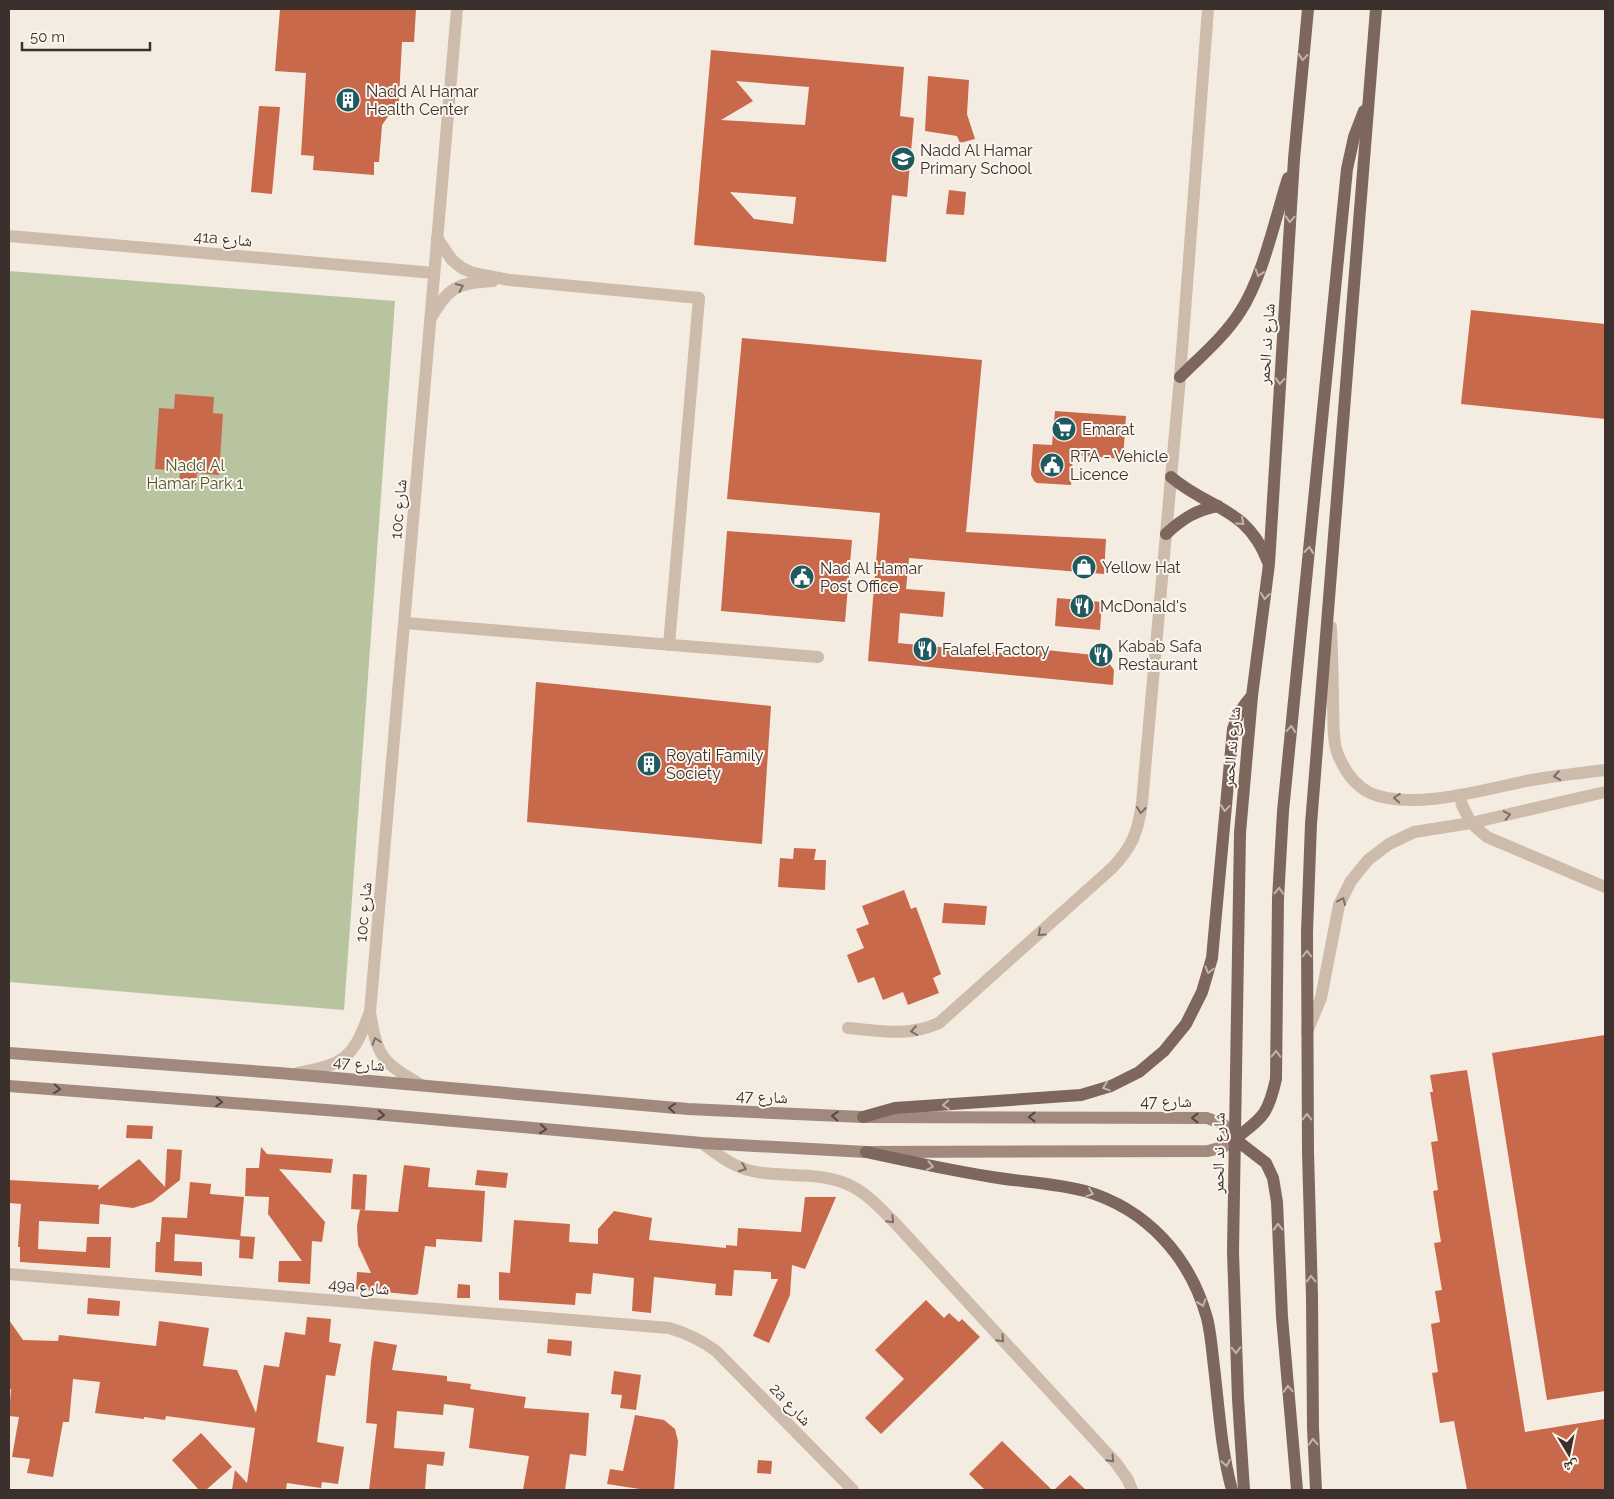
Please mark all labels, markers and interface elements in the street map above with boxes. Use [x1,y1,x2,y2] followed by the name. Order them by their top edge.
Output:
[22,20,150,52] scale bar
[30,28,65,46] text: 50 m
[1298,54,1309,62] one-way arrow
[366,82,479,119] place label: Nadd Al Hamar Health Center
[335,87,361,113] building icon: Nadd Al Hamar Health Center
[920,141,1033,178] place label: Nadd Al Hamar Primary School
[890,146,916,172] school or university icon: Nadd Al Hamar Primary School
[1285,216,1296,224] one-way arrow
[193,226,253,252] street label: 41a شارع
[1255,268,1265,276] one-way arrow
[455,282,464,293] one-way arrow
[1254,303,1280,386] street label: شارع ند الحمر
[1275,378,1286,386] one-way arrow
[1051,416,1077,442] supermarket icon: Emarat
[1082,420,1135,439] place label: Emarat
[1070,447,1168,484] place label: RTA - Vehicle Licence
[1039,452,1065,478] public building icon: RTA - Vehicle Licence
[147,456,244,493] park label: Nadd Al Hamar Park 1
[386,478,412,540] street label: 10c شارع
[1236,516,1245,525] one-way arrow
[1303,546,1314,554] one-way arrow
[1071,554,1097,580] shop icon: Yellow Hat
[1102,558,1181,577] place label: Yellow Hat
[820,559,923,596] place label: Nad Al Hamar Post Office
[789,564,815,590] public building icon: Nad Al Hamar Post Office
[1260,591,1270,600] one-way arrow
[1069,593,1095,619] restaurant icon: McDonald's
[1100,597,1187,616] place label: McDonald's
[912,636,938,662] restaurant icon: Falafel Factory
[1118,637,1202,674] place label: Kabab Safa Restaurant
[942,640,1050,659] place label: Falafel Factory
[1088,642,1114,668] restaurant icon: Kabab Safa Restaurant
[1218,706,1246,790] street label: شارع ند الحمر
[1285,725,1296,733] one-way arrow
[666,746,764,783] place label: Royati Family Society
[636,751,662,777] building icon: Royati Family Society
[1553,770,1561,781] one-way arrow
[1392,793,1400,804] one-way arrow
[1220,805,1231,813] one-way arrow
[1136,807,1147,815] one-way arrow
[1502,810,1511,821] one-way arrow
[351,881,377,943] street label: 10c شارع
[1273,887,1284,895] one-way arrow
[1335,897,1346,906] one-way arrow
[1037,927,1046,936] one-way arrow
[1302,950,1312,958] one-way arrow
[1204,965,1214,973] one-way arrow
[910,1025,918,1036] one-way arrow
[372,1037,382,1046] one-way arrow
[1271,1049,1281,1057] one-way arrow
[332,1052,386,1076] street label: شارع 47
[1103,1081,1111,1091] one-way arrow
[54,1084,62,1095] one-way arrow
[736,1086,788,1108] street label: شارع 47
[1140,1092,1192,1112] street label: شارع 47
[216,1096,224,1107] one-way arrow
[941,1099,949,1110] one-way arrow
[668,1102,676,1113] one-way arrow
[378,1109,386,1120] one-way arrow
[830,1110,838,1121] one-way arrow
[1028,1112,1036,1122] one-way arrow
[1208,1112,1230,1195] street label: شارع ند الحمر
[1302,1112,1312,1120] one-way arrow
[1190,1113,1198,1123] one-way arrow
[540,1123,548,1134] one-way arrow
[926,1160,935,1171] one-way arrow
[738,1162,747,1172] one-way arrow
[1086,1188,1094,1198] one-way arrow
[885,1214,894,1223] one-way arrow
[1273,1223,1284,1231] one-way arrow
[327,1274,390,1300] street label: 49a شارع
[1306,1275,1316,1282] one-way arrow
[1196,1298,1206,1306] one-way arrow
[995,1333,1004,1342] one-way arrow
[1230,1346,1241,1354] one-way arrow
[765,1379,815,1430] street label: 2a شارع
[1282,1385,1293,1393] one-way arrow
[1544,1429,1594,1479] north arrow
[1308,1437,1319,1445] one-way arrow
[1105,1453,1114,1462] one-way arrow
[1562,1457,1580,1476] text: ش
[1220,1459,1230,1467] one-way arrow

